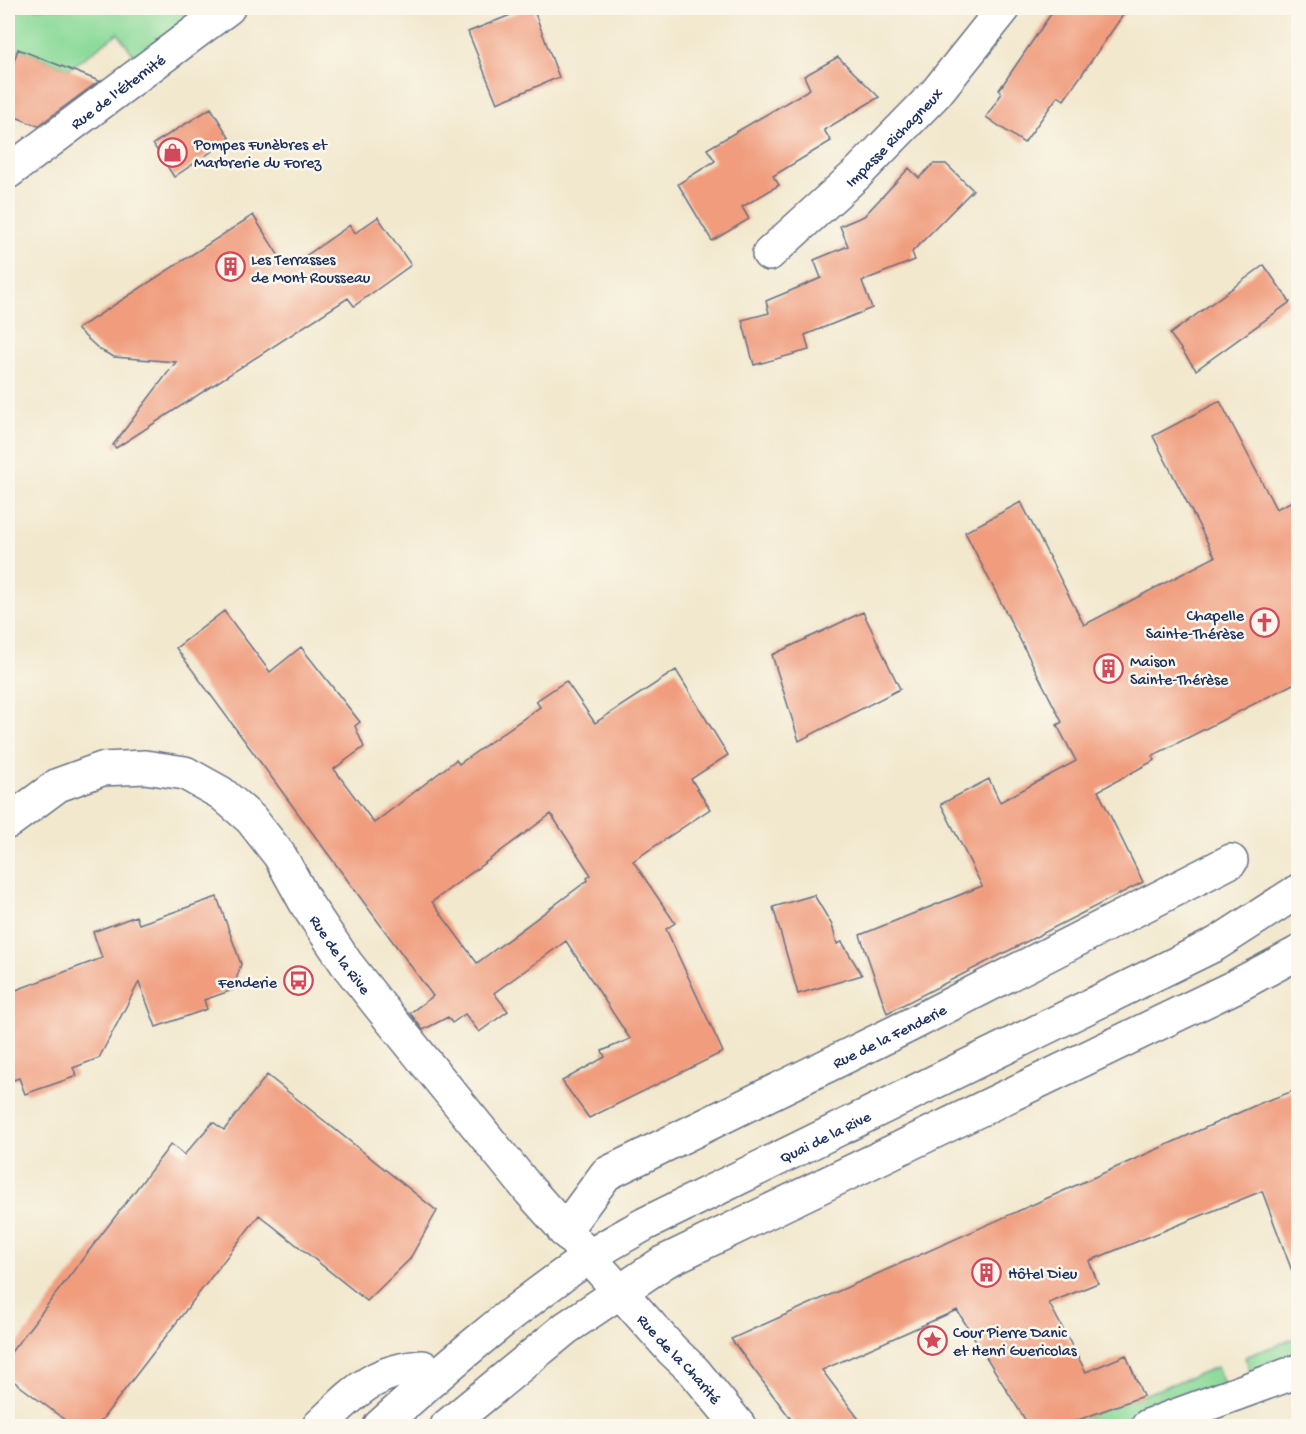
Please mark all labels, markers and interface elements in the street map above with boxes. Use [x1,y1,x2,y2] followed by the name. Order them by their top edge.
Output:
[68,52,171,135] street label: Rue de l'Éternité
[843,85,949,193] street label: Impasse Richagneux
[157,136,189,168] shop icon: Pompes Funèbres et Marbrerie du Forez
[193,137,328,174] place label: Pompes Funèbres et Marbrerie du Forez
[214,251,246,283] building icon: Les Terrasses de Mont Rousseau
[251,252,371,289] place label: Les Terrasses de Mont Rousseau
[1249,607,1281,639] church icon: Chapelle Sainte-Thérèse
[1146,608,1245,645] place label: Chapelle Sainte-Thérèse
[1093,653,1125,685] building icon: Maison Sainte-Thérèse
[1130,654,1229,691] place label: Maison Sainte-Thérèse
[304,913,374,1000] street label: Rue de la Rive
[282,965,314,997] bus stop icon: Fenderie
[217,975,278,994] place label: Fenderie
[830,1002,951,1074] street label: Rue de la Fenderie
[777,1108,876,1169] street label: Quai de la Rive
[971,1256,1003,1288] building icon: Hôtel Dieu
[1008,1266,1078,1285] place label: Hôtel Dieu
[631,1311,724,1410] street label: Rue de la Charité
[916,1324,948,1356] place icon: Cour Pierre Danic et Henri Guericolas
[953,1325,1078,1362] place label: Cour Pierre Danic et Henri Guericolas

